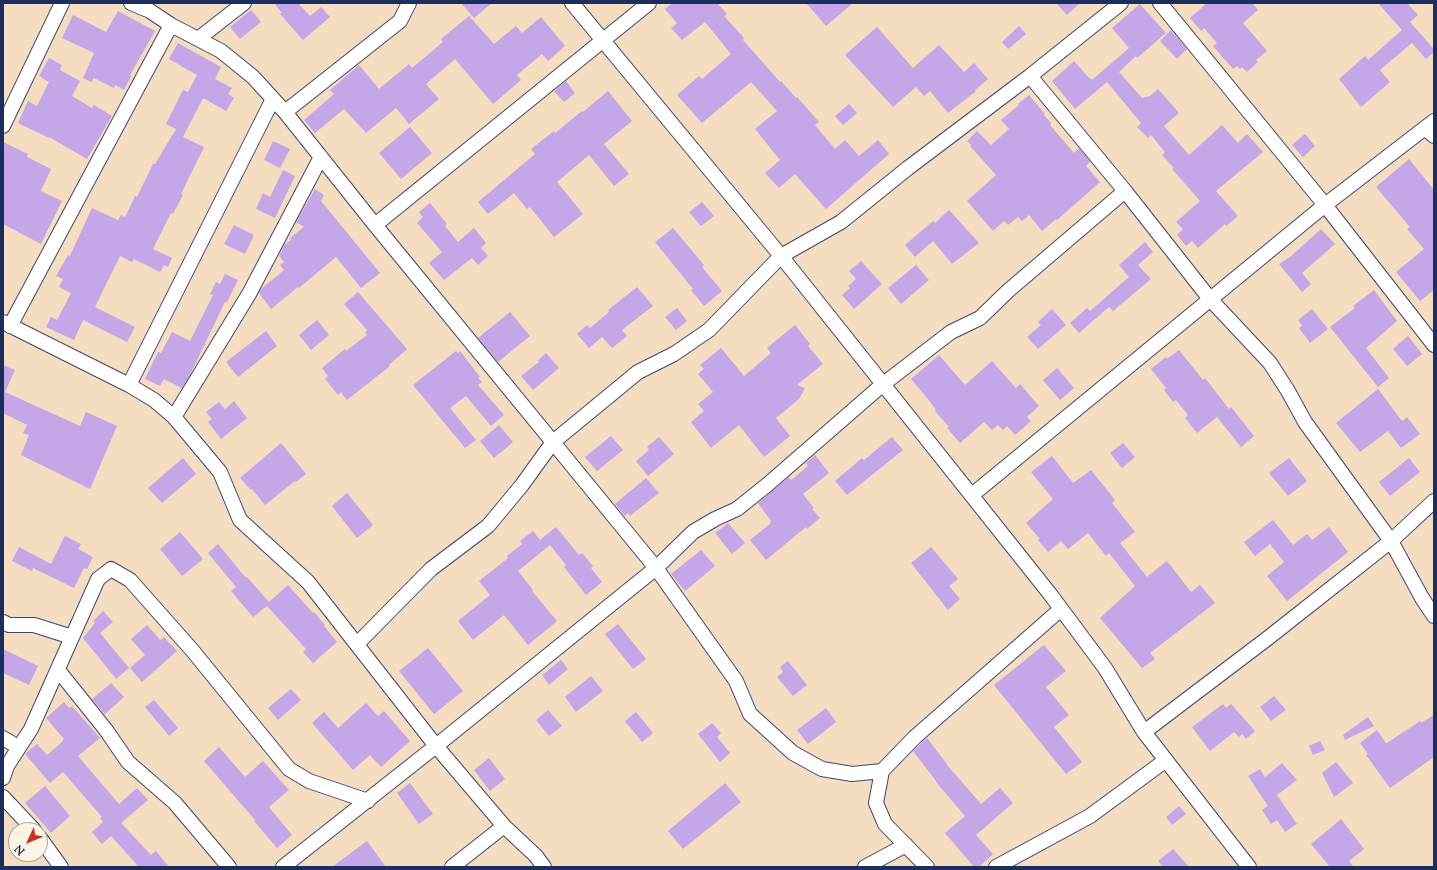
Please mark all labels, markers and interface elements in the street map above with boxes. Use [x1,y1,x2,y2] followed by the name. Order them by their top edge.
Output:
[8,822,48,862] north arrow
[11,841,29,858] text: N

